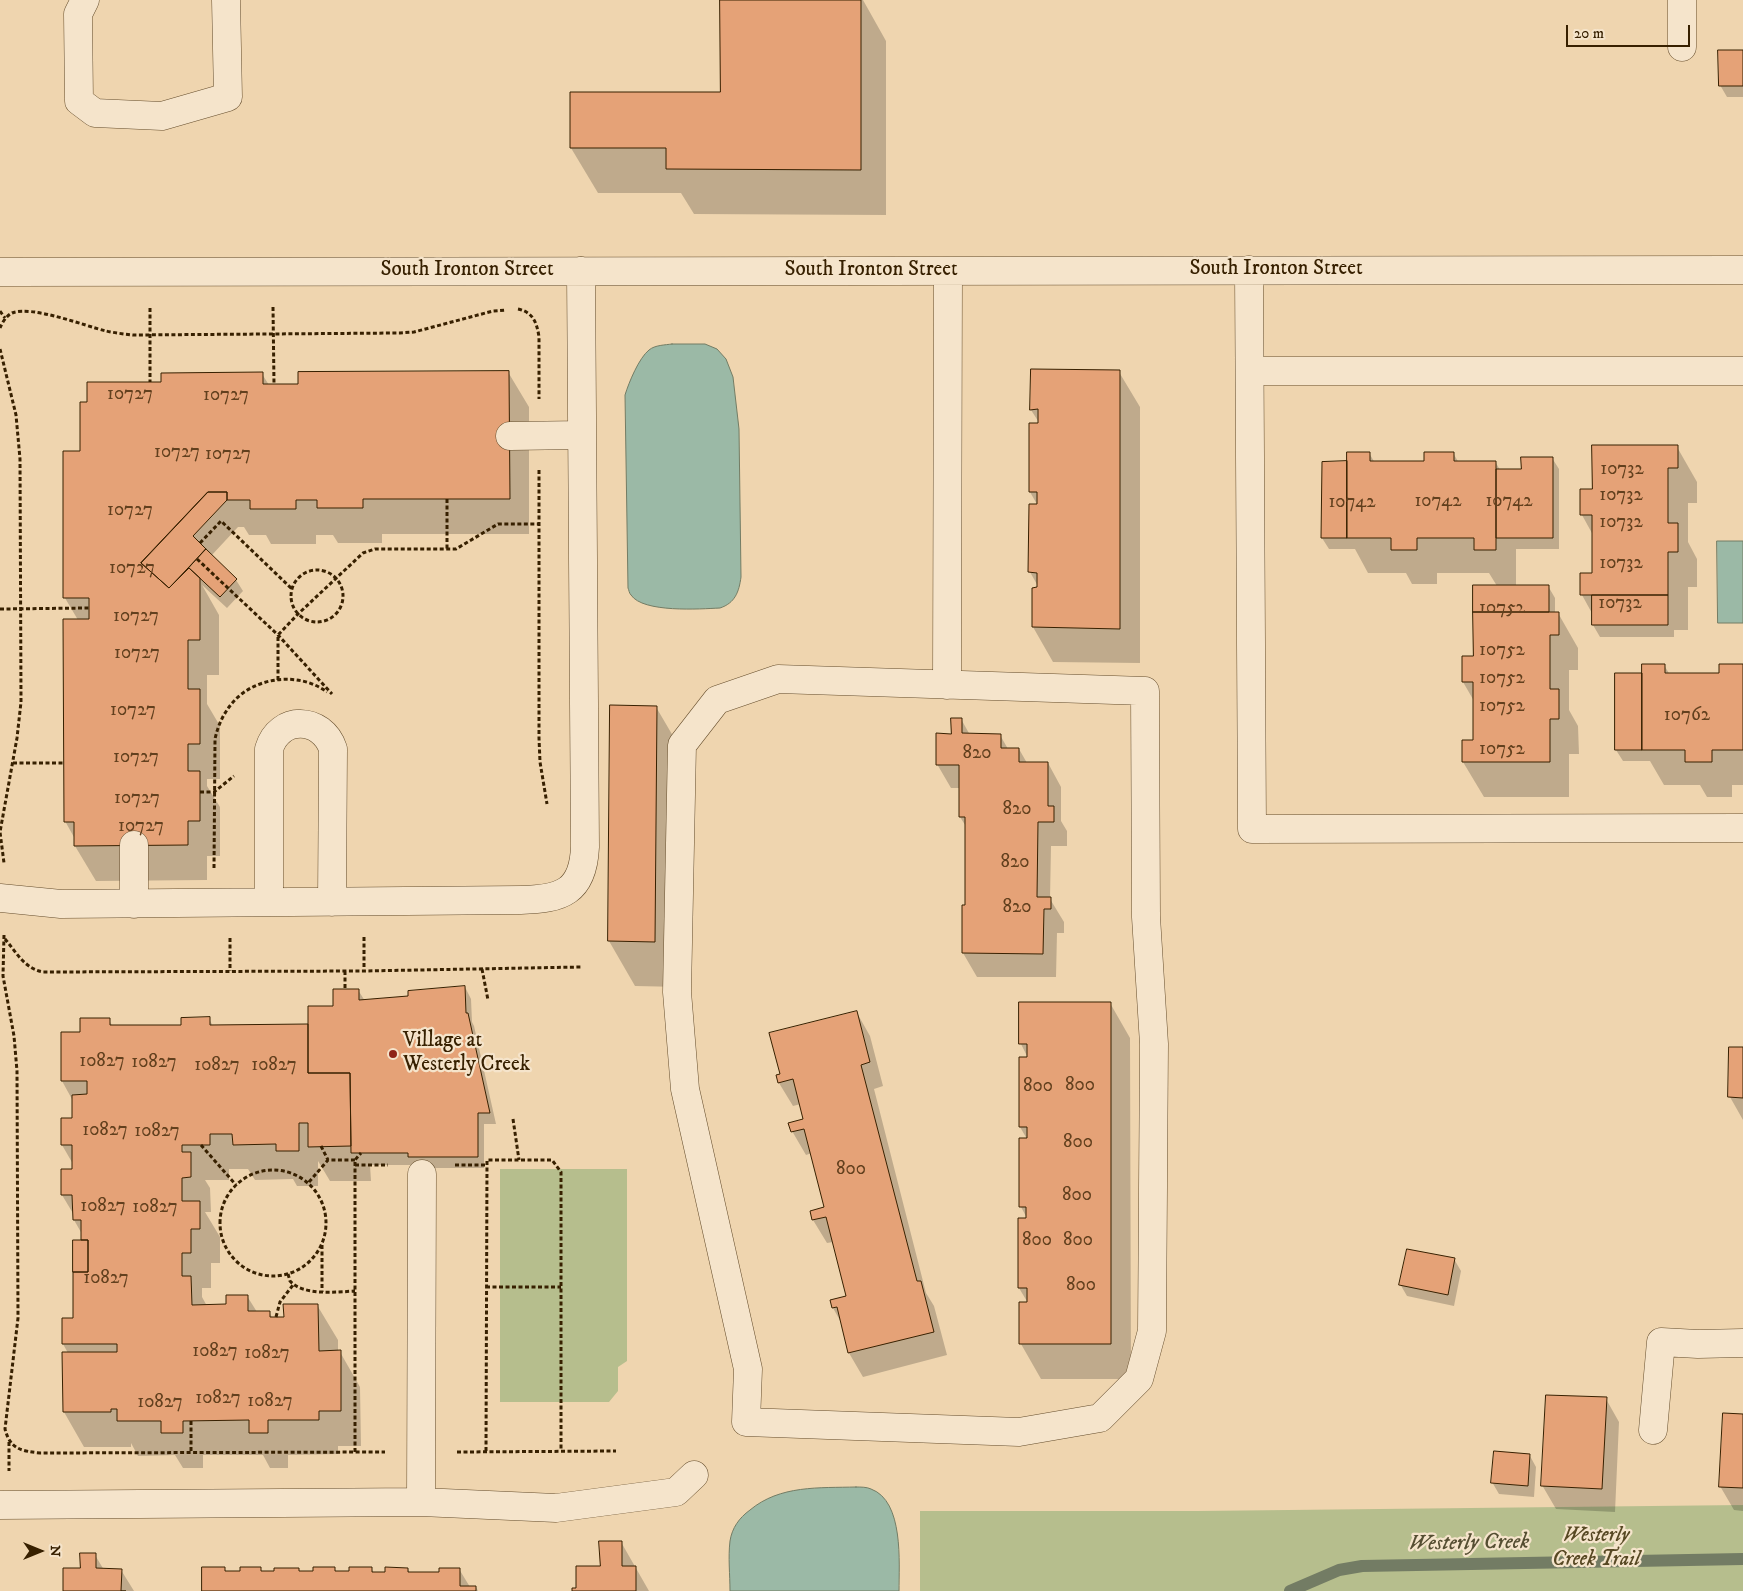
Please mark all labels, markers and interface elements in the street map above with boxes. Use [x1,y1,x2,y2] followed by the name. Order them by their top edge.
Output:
[1568,15,1692,47] scale bar
[1574,24,1604,43] text: 20 m
[1189,257,1363,283] street label: South Ironton Street
[380,258,554,284] street label: South Ironton Street
[784,258,958,284] street label: South Ironton Street
[107,384,153,406] house number: 10727
[203,385,249,407] house number: 10727
[154,442,200,464] house number: 10727
[205,444,251,466] house number: 10727
[1600,459,1644,481] house number: 10732
[1599,485,1643,507] house number: 10732
[1414,491,1462,513] house number: 10742
[1485,491,1533,513] house number: 10742
[1328,492,1376,514] house number: 10742
[107,500,153,522] house number: 10727
[1599,512,1643,534] house number: 10732
[1599,553,1643,575] house number: 10732
[109,558,155,580] house number: 10727
[1598,593,1642,615] house number: 10732
[1479,598,1525,620] house number: 10752
[113,606,159,628] house number: 10727
[1479,640,1525,662] house number: 10752
[114,643,160,665] house number: 10727
[1479,668,1525,690] house number: 10752
[1479,696,1525,718] house number: 10752
[110,700,156,722] house number: 10727
[1664,705,1710,727] house number: 10762
[1479,739,1525,761] house number: 10752
[962,743,992,765] house number: 820
[113,747,159,769] house number: 10727
[114,788,160,810] house number: 10727
[1002,799,1032,821] house number: 820
[118,816,164,838] house number: 10727
[1000,852,1030,874] house number: 820
[1002,897,1032,919] house number: 820
[403,1029,530,1079] place label: Village at Westerly Creek
[387,1048,399,1060] marker: Village at Westerly Creek
[79,1051,125,1073] house number: 10827
[131,1052,177,1074] house number: 10827
[194,1055,240,1077] house number: 10827
[251,1055,297,1077] house number: 10827
[1065,1075,1095,1097] house number: 800
[1023,1076,1053,1098] house number: 800
[82,1120,128,1142] house number: 10827
[134,1121,180,1143] house number: 10827
[1063,1132,1093,1154] house number: 800
[836,1159,866,1181] house number: 800
[1062,1185,1092,1207] house number: 800
[80,1196,126,1218] house number: 10827
[132,1197,178,1219] house number: 10827
[1022,1230,1052,1252] house number: 800
[1063,1230,1093,1252] house number: 800
[83,1268,129,1290] house number: 10827
[1066,1275,1096,1297] house number: 800
[192,1341,238,1363] house number: 10827
[244,1343,290,1365] house number: 10827
[195,1388,241,1410] house number: 10827
[247,1391,293,1413] house number: 10827
[137,1392,183,1414] house number: 10827
[1552,1524,1640,1574] park label: Westerly Creek Trail
[15,1526,65,1576] north arrow
[1408,1530,1530,1558] water label: Westerly Creek
[46,1545,64,1557] text: N

